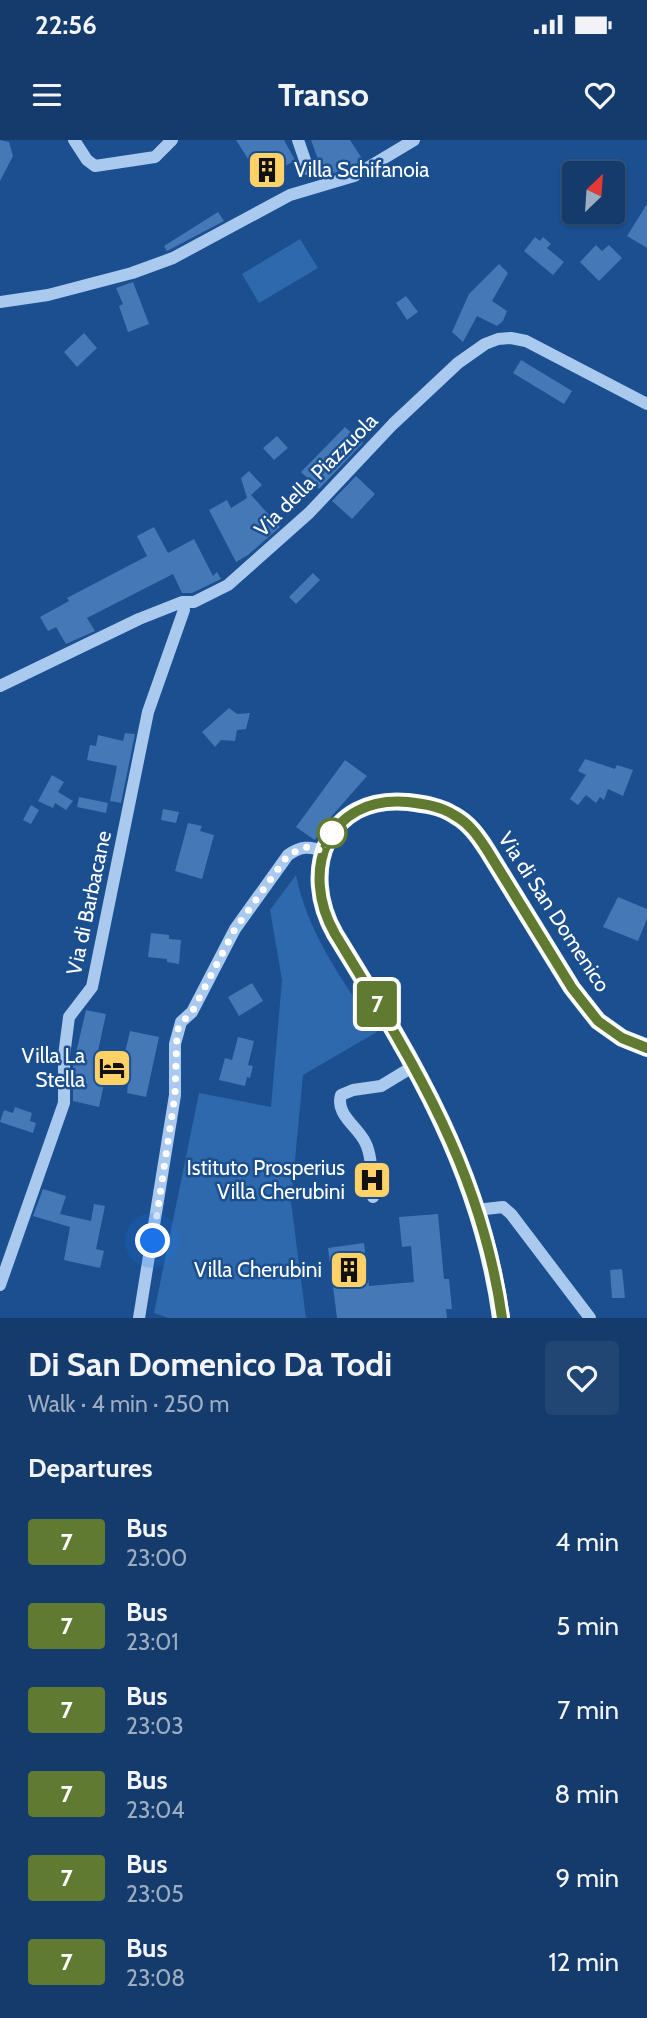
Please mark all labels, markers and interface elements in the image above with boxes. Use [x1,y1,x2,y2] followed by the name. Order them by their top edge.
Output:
[35,9,97,41] text: 22:56
[278,75,369,114] text: Transo
[28,76,66,114] icon: menu
[581,76,619,114] icon: heart
[246,149,288,191] building icon: Villa Schifanoia
[294,157,429,182] place label: Villa Schifanoia
[562,161,625,224] north arrow
[562,161,625,224] map controls
[249,408,382,541] street label: Via della Piazzuola
[317,818,347,848] unlabelled marker
[493,827,615,996] street label: Via di San Domenico
[61,828,116,977] street label: Via di Barbacane
[354,981,400,1027] line badge: 7
[371,989,383,1018] text: 7
[21,1043,85,1092] place label: Villa La Stella
[91,1047,133,1089] hotel icon: Villa La Stella
[187,1155,345,1204] place label: Istituto Prosperius Villa Cherubini
[351,1159,393,1201] hospital icon: Istituto Prosperius Villa Cherubini
[135,1223,170,1258] your location
[328,1249,370,1291] building icon: Villa Cherubini
[194,1257,322,1282] place label: Villa Cherubini
[545,1341,619,1415] button: heart
[28,1344,392,1384] text: Di San Domenico Da Todi
[28,1390,230,1418] text: Walk · 4 min · 250 m
[28,1452,152,1484] text: Departures
[126,1512,167,1544] text: Bus
[555,1526,619,1558] text: 4 min
[60,1527,73,1556] text: 7
[126,1544,187,1572] text: 23:00
[126,1596,167,1628] text: Bus
[556,1610,619,1642] text: 5 min
[60,1611,73,1640] text: 7
[126,1628,179,1656] text: 23:01
[126,1680,167,1712] text: Bus
[557,1694,619,1726] text: 7 min
[60,1695,73,1724] text: 7
[126,1712,184,1740] text: 23:03
[126,1764,167,1796] text: Bus
[555,1778,619,1810] text: 8 min
[60,1779,73,1808] text: 7
[126,1796,185,1824] text: 23:04
[126,1848,167,1880] text: Bus
[556,1862,619,1894] text: 9 min
[60,1863,73,1892] text: 7
[126,1880,184,1908] text: 23:05
[126,1932,167,1964] text: Bus
[548,1946,619,1978] text: 12 min
[60,1947,73,1976] text: 7
[126,1964,185,1992] text: 23:08

